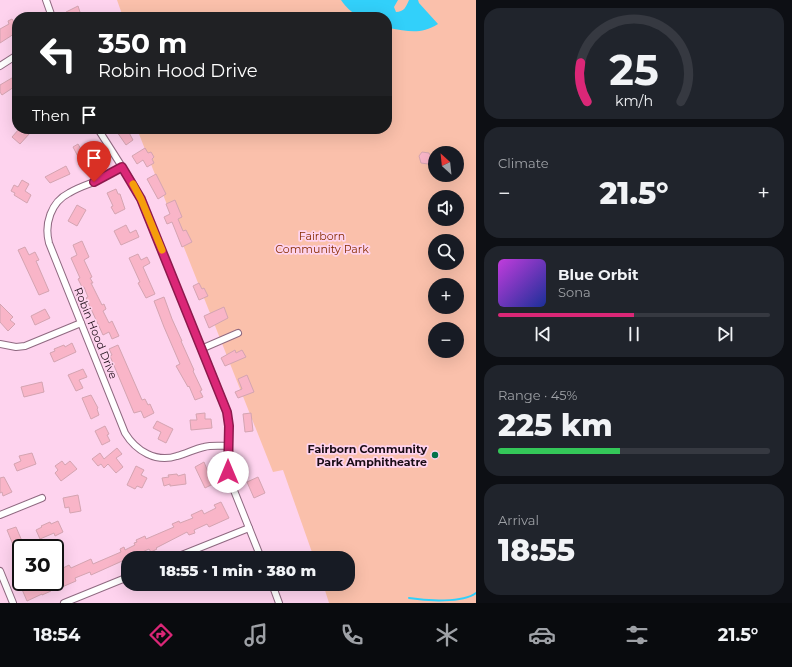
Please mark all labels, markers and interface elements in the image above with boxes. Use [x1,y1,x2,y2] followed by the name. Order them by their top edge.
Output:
[98,26,187,60] text: 350 m
[32,28,84,80] icon: left
[609,44,659,94] text: 25
[98,60,258,82] text: Robin Hood Drive
[615,91,653,109] text: km/h
[78,104,100,126] icon: arrive
[32,106,70,125] text: Then
[77,141,111,182] pin
[428,146,464,182] north arrow
[428,146,464,358] map controls
[83,147,105,169] icon: arrive
[498,155,549,171] text: Climate
[599,175,669,212] text: 21.5°
[498,180,511,207] text: −
[757,180,770,207] text: +
[428,190,464,226] button: sound
[275,229,369,256] park label: Fairborn Community Park
[428,234,464,270] button: search
[558,265,638,284] text: Blue Orbit
[428,278,464,314] button: +
[558,284,591,300] text: Sona
[71,285,121,381] street label: Robin Hood Drive
[428,322,464,358] button: −
[532,323,554,345] icon: previous
[623,323,645,345] icon: pause
[714,323,736,345] icon: next
[498,387,577,403] text: Range · 45%
[498,407,612,444] text: 225 km
[308,442,427,469] place label: Fairborn Community Park Amphitheatre
[430,450,440,460] marker: Fairborn Community Park Amphitheatre
[207,451,249,493] position arrow
[498,512,539,528] text: Arrival
[498,532,575,569] text: 18:55
[12,539,64,591] speed limit sign: 30
[160,561,316,580] text: 18:55 · 1 min · 380 m
[147,621,175,649] icon: directions
[242,621,270,649] icon: music
[338,621,366,649] icon: phone
[433,621,461,649] icon: climate
[528,621,556,649] icon: car
[623,621,651,649] icon: filters
[34,624,80,646] text: 18:54
[718,624,758,646] text: 21.5°

